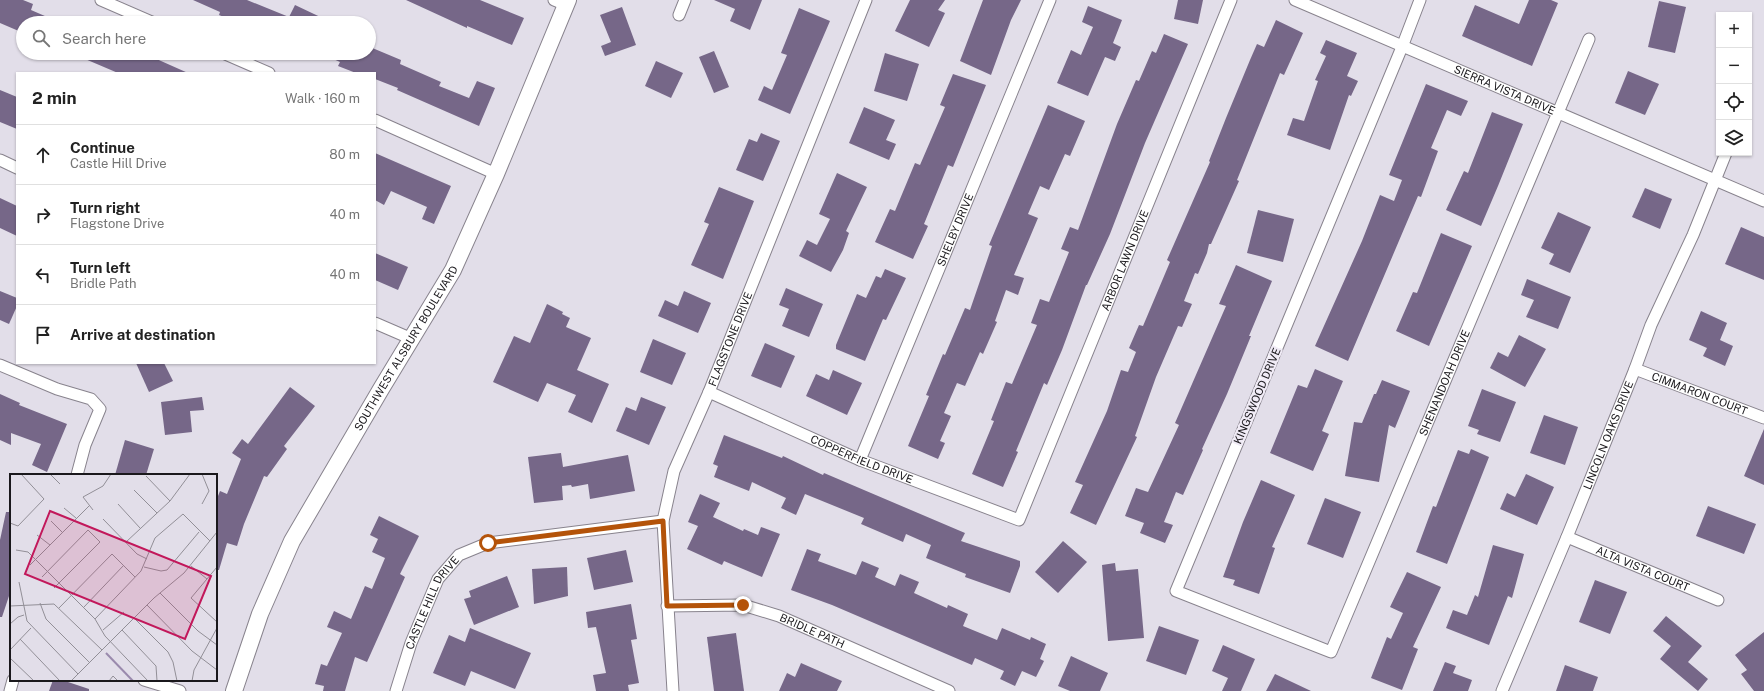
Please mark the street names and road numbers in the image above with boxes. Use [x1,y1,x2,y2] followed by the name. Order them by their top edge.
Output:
[1452,63,1557,117] street label: SIERRA VISTA DRIVE
[935,192,975,268] street label: SHELBY DRIVE
[1099,208,1151,313] street label: ARBOR LAWN DRIVE
[352,264,460,433] street label: SOUTHWEST ALSBURY BOULEVARD
[706,290,755,388] street label: FLAGSTONE DRIVE
[1417,328,1472,438] street label: SHENANDOAH DRIVE
[1231,346,1283,446] street label: KINGSWOOD DRIVE
[1650,370,1750,417] street label: CIMMARON COURT
[1581,379,1636,491] street label: LINCOLN OAKS DRIVE
[809,433,915,486] street label: COPPERFIELD DRIVE
[1594,544,1691,594] street label: ALTA VISTA COURT
[403,554,461,651] street label: CASTLE HILL DRIVE
[778,611,847,650] street label: BRIDLE PATH

